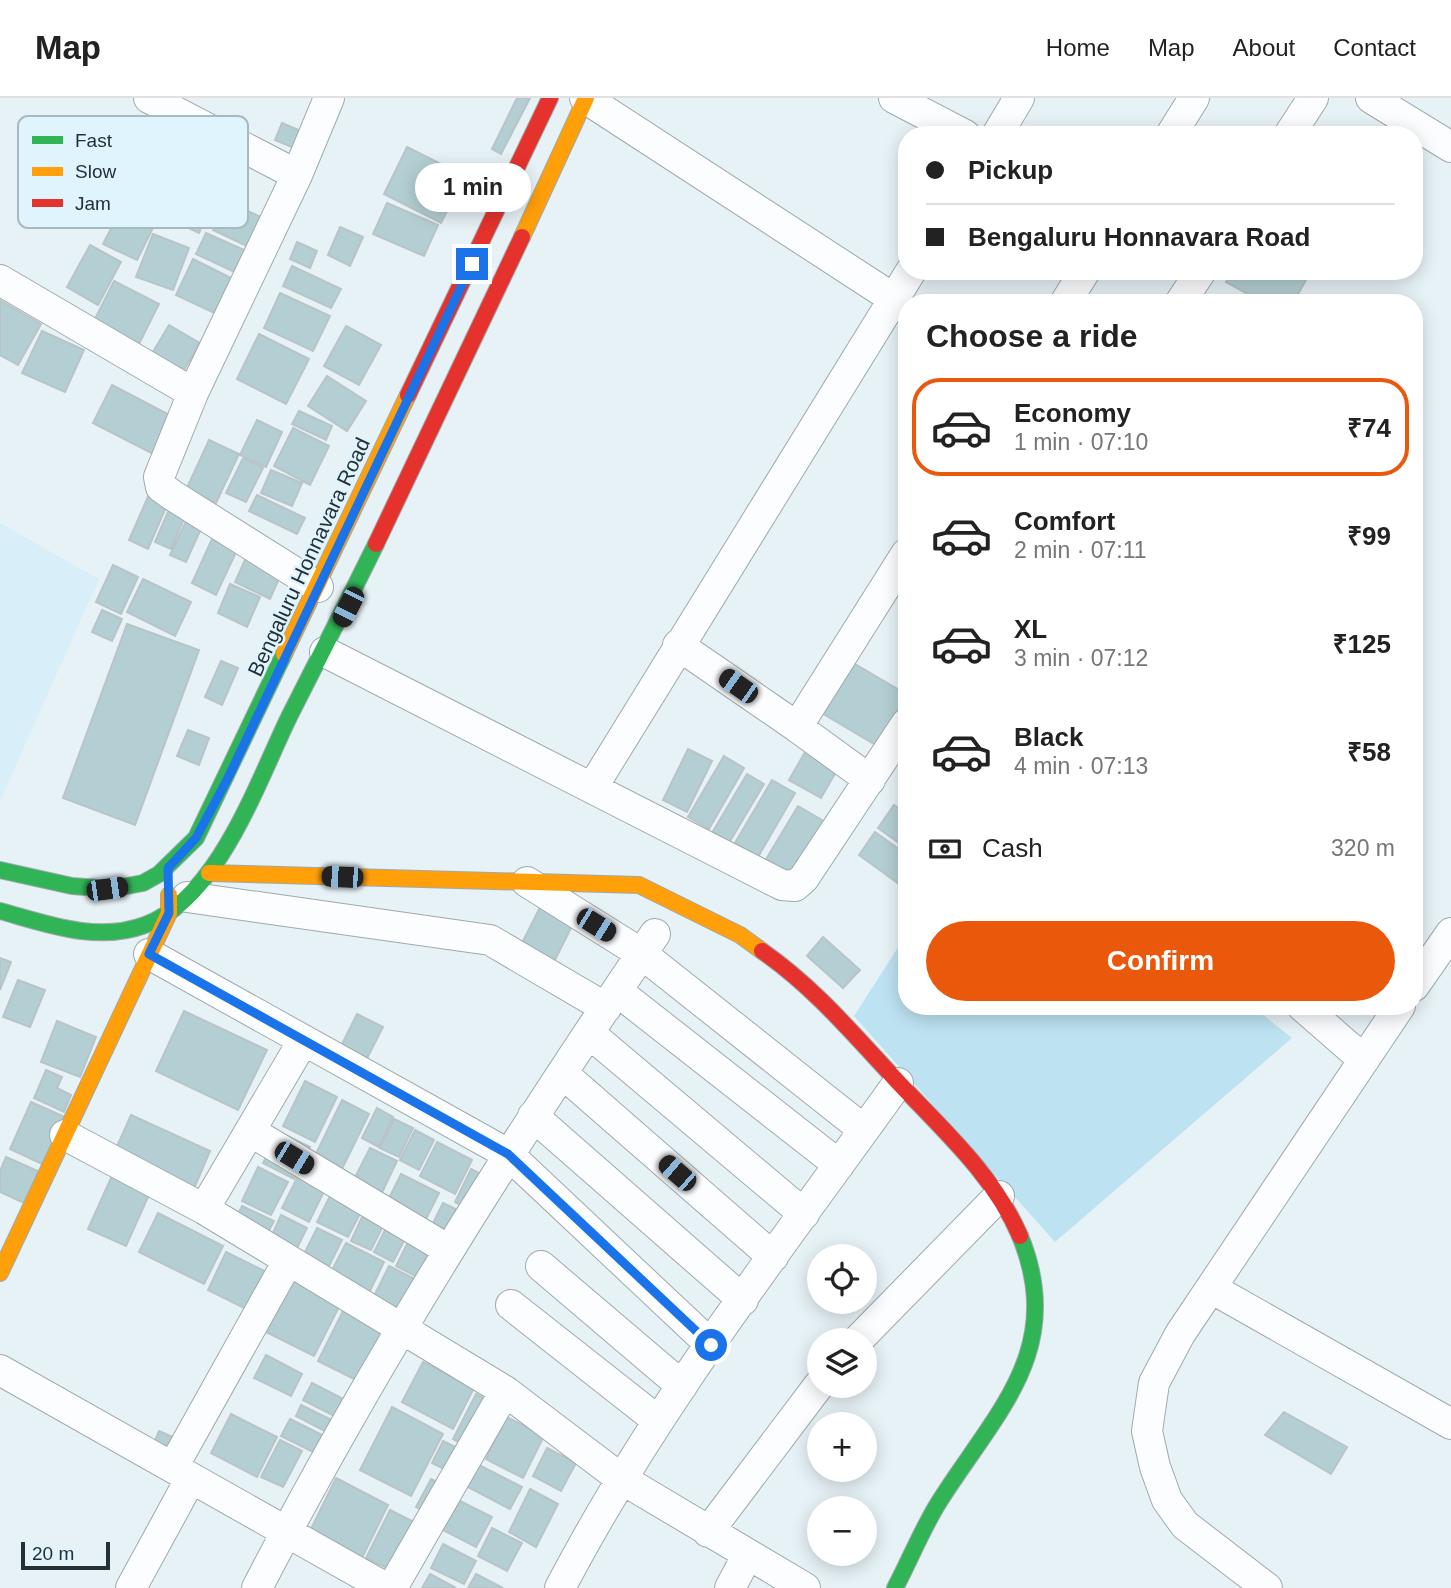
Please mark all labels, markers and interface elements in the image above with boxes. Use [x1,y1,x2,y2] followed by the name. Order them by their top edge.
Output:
[35,29,101,66] text: Map
[1046,34,1110,61] text: Home
[1148,34,1195,61] text: Map
[1233,34,1295,61] text: About
[1333,34,1416,61] text: Contact
[18,116,248,228] legend
[75,130,113,151] text: Fast
[968,155,1053,185] text: Pickup
[75,161,116,182] text: Slow
[414,162,530,212] callout: 1 min
[443,174,503,200] text: 1 min
[75,193,111,214] text: Jam
[968,222,1310,252] text: Bengaluru Honnavara Road
[456,248,488,280] route end
[926,318,1138,354] text: Choose a ride
[930,396,993,459] icon: car
[1014,398,1131,428] text: Economy
[1347,413,1391,443] text: ₹74
[1014,429,1148,455] text: 1 min · 07:10
[243,434,374,680] street label: Bengaluru Honnavara Road
[930,504,993,567] icon: car
[1014,506,1115,536] text: Comfort
[1347,521,1391,551] text: ₹99
[1014,537,1147,563] text: 2 min · 07:11
[330,584,367,630] car
[930,612,993,675] icon: car
[1014,614,1047,644] text: XL
[1333,629,1391,659] text: ₹125
[1014,645,1148,671] text: 3 min · 07:12
[715,665,762,707] car
[930,720,993,783] icon: car
[1014,722,1083,752] text: Black
[1347,737,1391,767] text: ₹58
[1014,753,1148,779] text: 4 min · 07:13
[926,830,964,868] icon: cash
[982,833,1043,863] text: Cash
[1331,835,1395,861] text: 320 m
[321,866,364,888] car
[85,876,130,902] car
[573,905,620,945] car
[926,921,1395,1001] button: Confirm
[271,1138,318,1178] car
[655,1151,700,1195] car
[807,1244,877,1566] map controls
[807,1244,877,1314] button: locate
[807,1328,877,1398] button: layers
[695,1329,727,1361] route start
[807,1412,877,1482] button: +
[807,1496,877,1566] button: −
[21,1539,110,1571] scale bar
[32,1543,74,1564] text: 20 m

